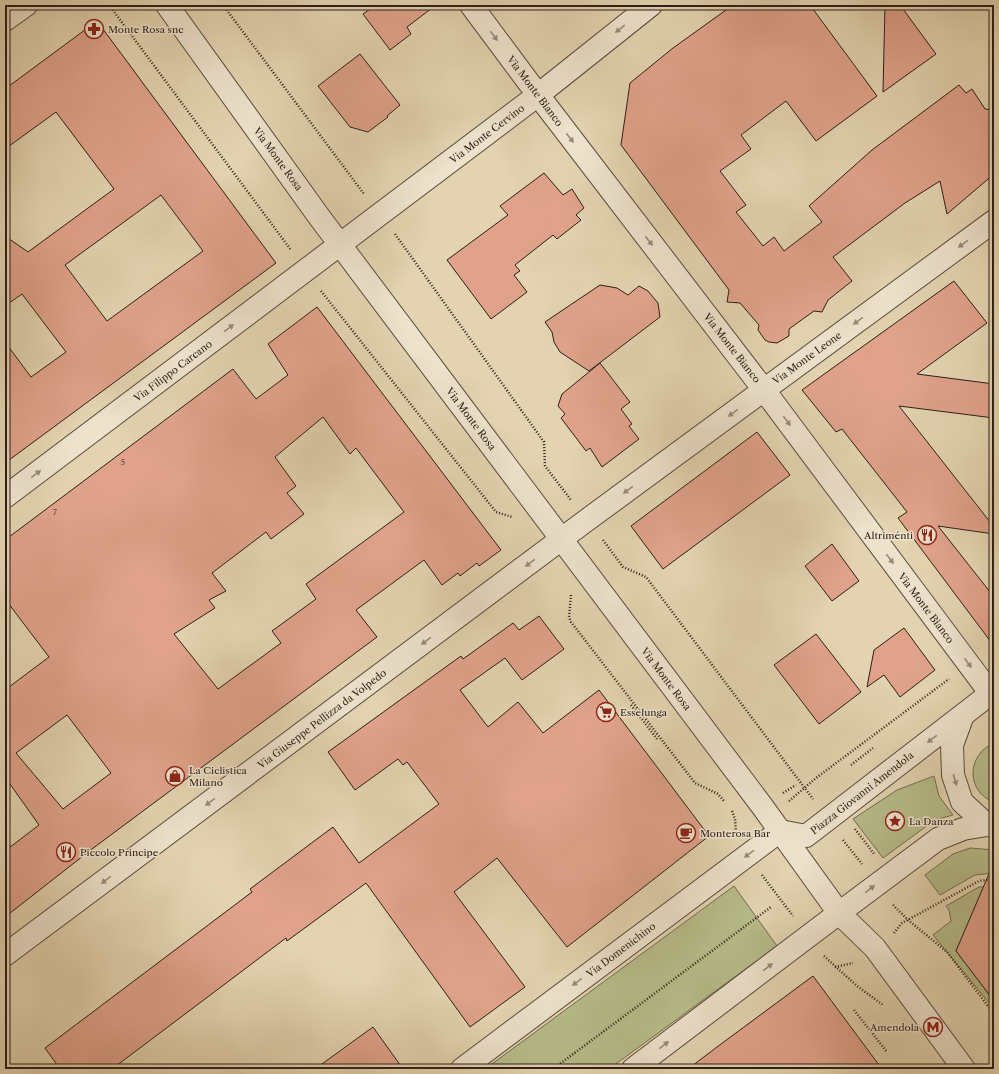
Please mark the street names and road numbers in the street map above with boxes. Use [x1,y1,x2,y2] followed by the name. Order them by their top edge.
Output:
[504,52,566,129] street label: Via Monte Bianco
[446,102,527,167] street label: Via Monte Cervino
[250,124,306,194] street label: Via Monte Rosa
[700,310,763,386] street label: Via Monte Bianco
[769,328,844,388] street label: Via Monte Leone
[130,337,215,405] street label: Via Filippo Carcano
[443,384,499,453] street label: Via Monte Rosa
[895,569,957,646] street label: Via Monte Bianco
[638,644,694,713] street label: Via Monte Rosa
[254,666,389,772] street label: Via Giuseppe Pellizza da Volpedo
[808,748,917,837] street label: Piazza Giovanni Amendola
[583,920,658,981] street label: Via Domenichino

